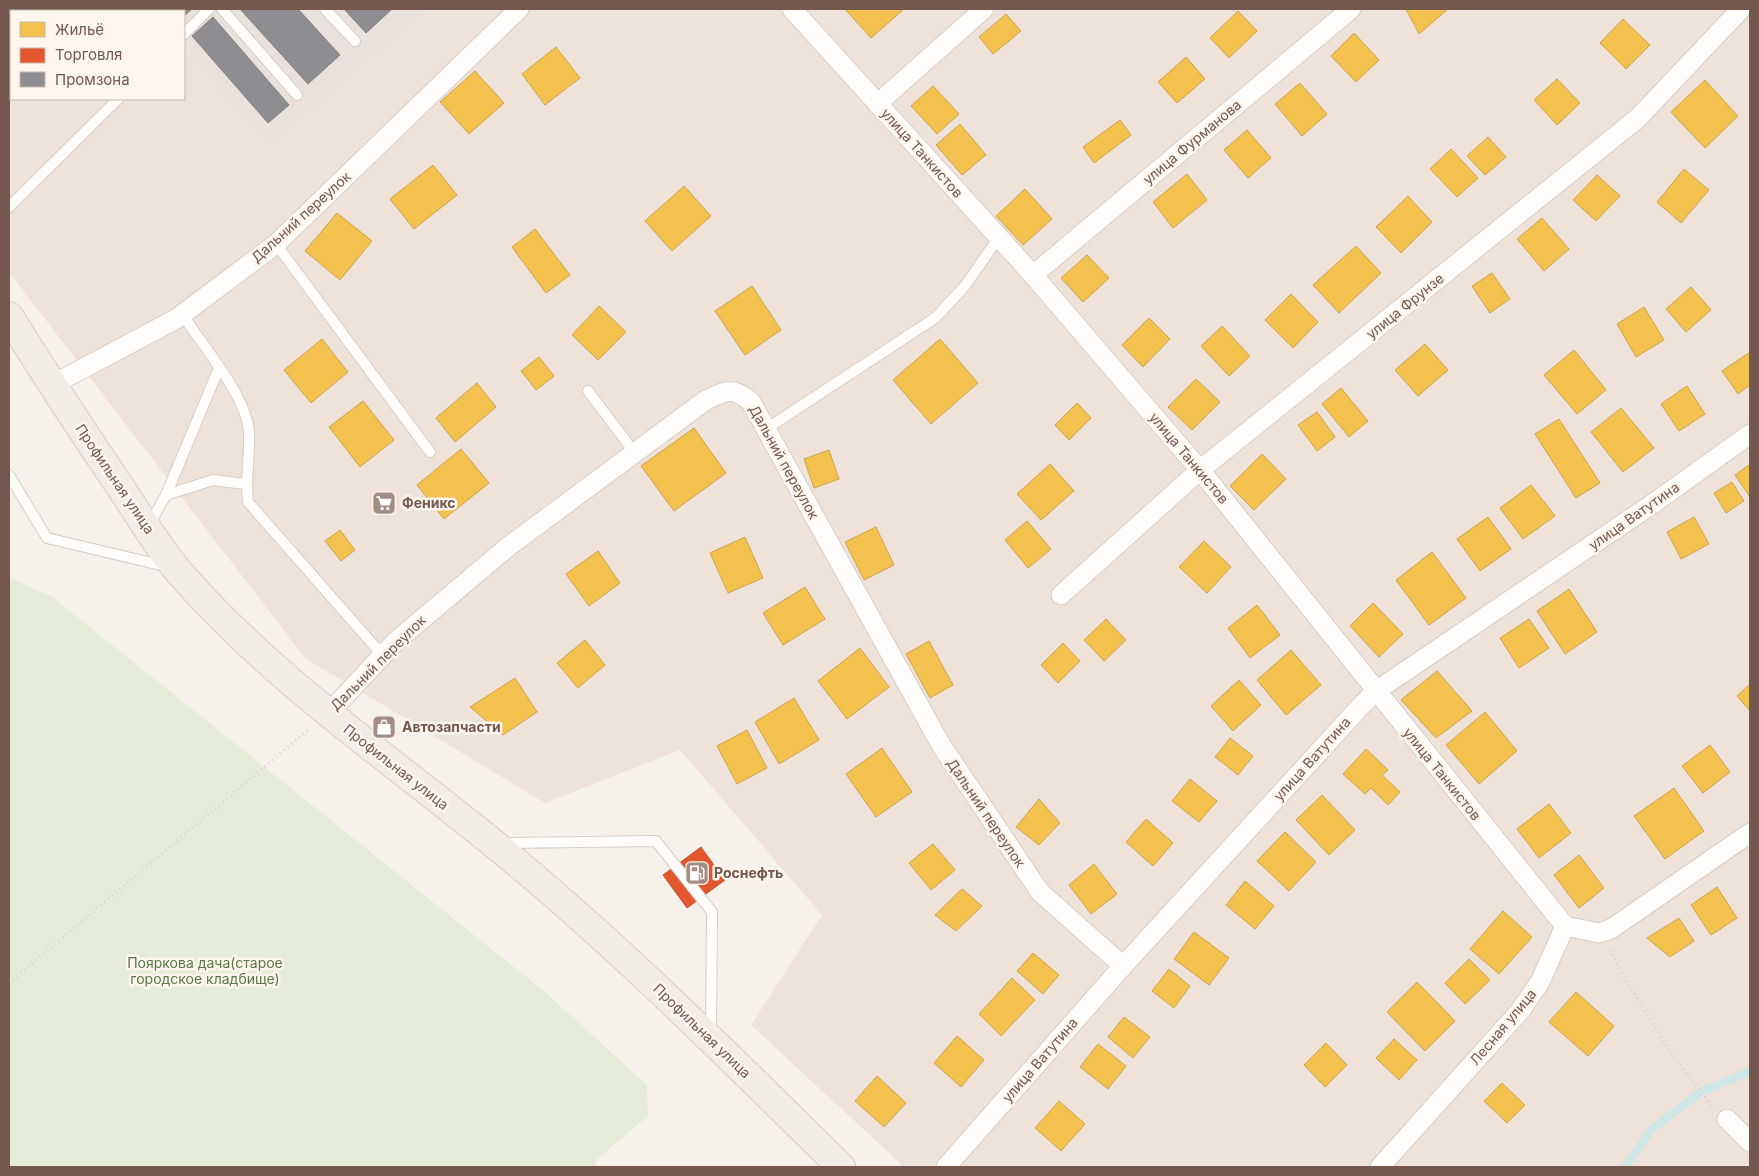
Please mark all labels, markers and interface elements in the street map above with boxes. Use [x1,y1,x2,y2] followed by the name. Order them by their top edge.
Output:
[10,10,185,100] legend
[55,20,104,39] text: Жильё
[55,45,122,64] text: Торговля
[55,70,130,89] text: Промзона
[1139,96,1244,188] street label: улица Фурманова
[878,104,967,201] street label: улица Танкистов
[247,167,354,266] street label: Дальний переулок
[1362,269,1447,342] street label: улица Фрунзе
[746,402,823,522] street label: Дальний переулок
[1146,408,1233,507] street label: улица Танкистов
[72,421,158,537] street label: Профильная улица
[1585,478,1682,553] street label: улица Ватутина
[371,490,397,516] supermarket icon: Феникс
[402,494,456,511] place label: Феникс
[326,611,429,714] street label: Дальний переулок
[1270,713,1354,804] street label: улица Ватутина
[371,714,397,740] shop icon: Автозапчасти
[402,718,501,735] place label: Автозапчасти
[340,720,452,813] street label: Профильная улица
[1400,724,1485,824] street label: улица Танкистов
[944,755,1030,871] street label: Дальний переулок
[684,860,710,886] fuel station icon: Роснефть
[714,864,783,881] place label: Роснефть
[127,954,283,987] park label: Пояркова дача(старое городское кладбище)
[650,980,755,1081] street label: Профильная улица
[1466,985,1539,1068] street label: Лесная улица
[998,1014,1081,1106] street label: улица Ватутина

